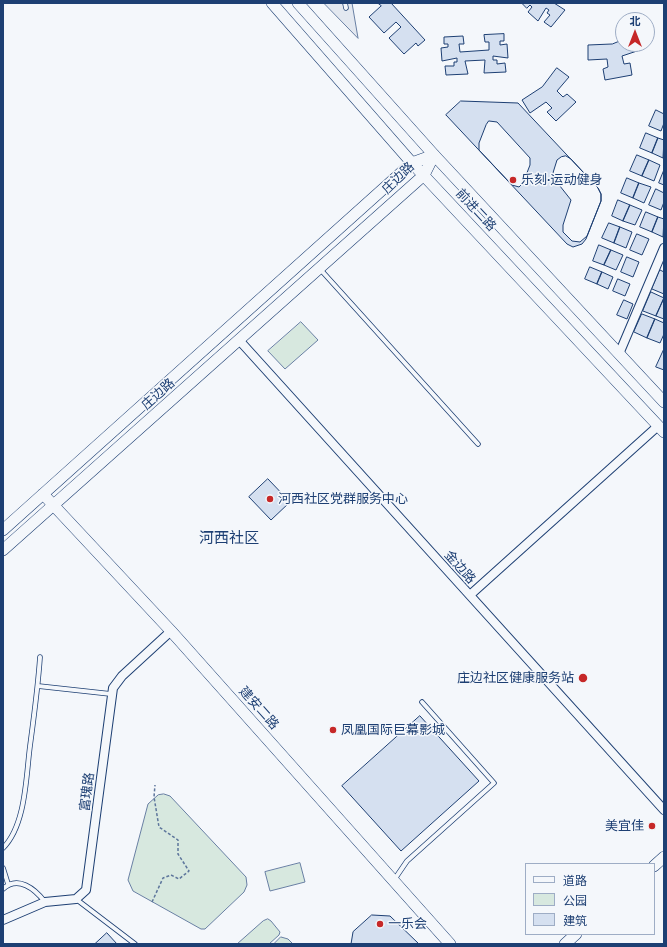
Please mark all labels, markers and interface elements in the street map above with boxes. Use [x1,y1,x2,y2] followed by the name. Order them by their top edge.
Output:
[615,12,655,52] north arrow
[630,14,641,27] text: 北
[379,159,417,197] street label: 庄边路
[521,172,602,188] place label: 乐刻·运动健身
[508,175,518,185] marker: 乐刻·运动健身
[453,186,499,234] street label: 前进二路
[138,375,178,413] street label: 庄边路
[278,491,408,507] place label: 河西社区党群服务中心
[265,494,275,504] marker: 河西社区党群服务中心
[199,529,259,547] district label: 河西社区
[441,547,479,587] street label: 金边路
[457,670,574,686] place label: 庄边社区健康服务站
[577,672,589,684] marker: 庄边社区健康服务站
[236,683,282,733] street label: 建安二路
[341,722,445,738] place label: 凤凰国际巨幕影城
[328,725,338,735] marker: 凤凰国际巨幕影城
[77,772,97,812] street label: 富瑰路
[605,818,644,834] place label: 美宜佳
[647,821,657,831] marker: 美宜佳
[525,863,655,935] legend
[563,873,587,888] text: 道路
[563,893,587,908] text: 公园
[563,913,587,928] text: 建筑
[388,916,427,932] place label: 一乐会
[375,919,385,929] marker: 一乐会

